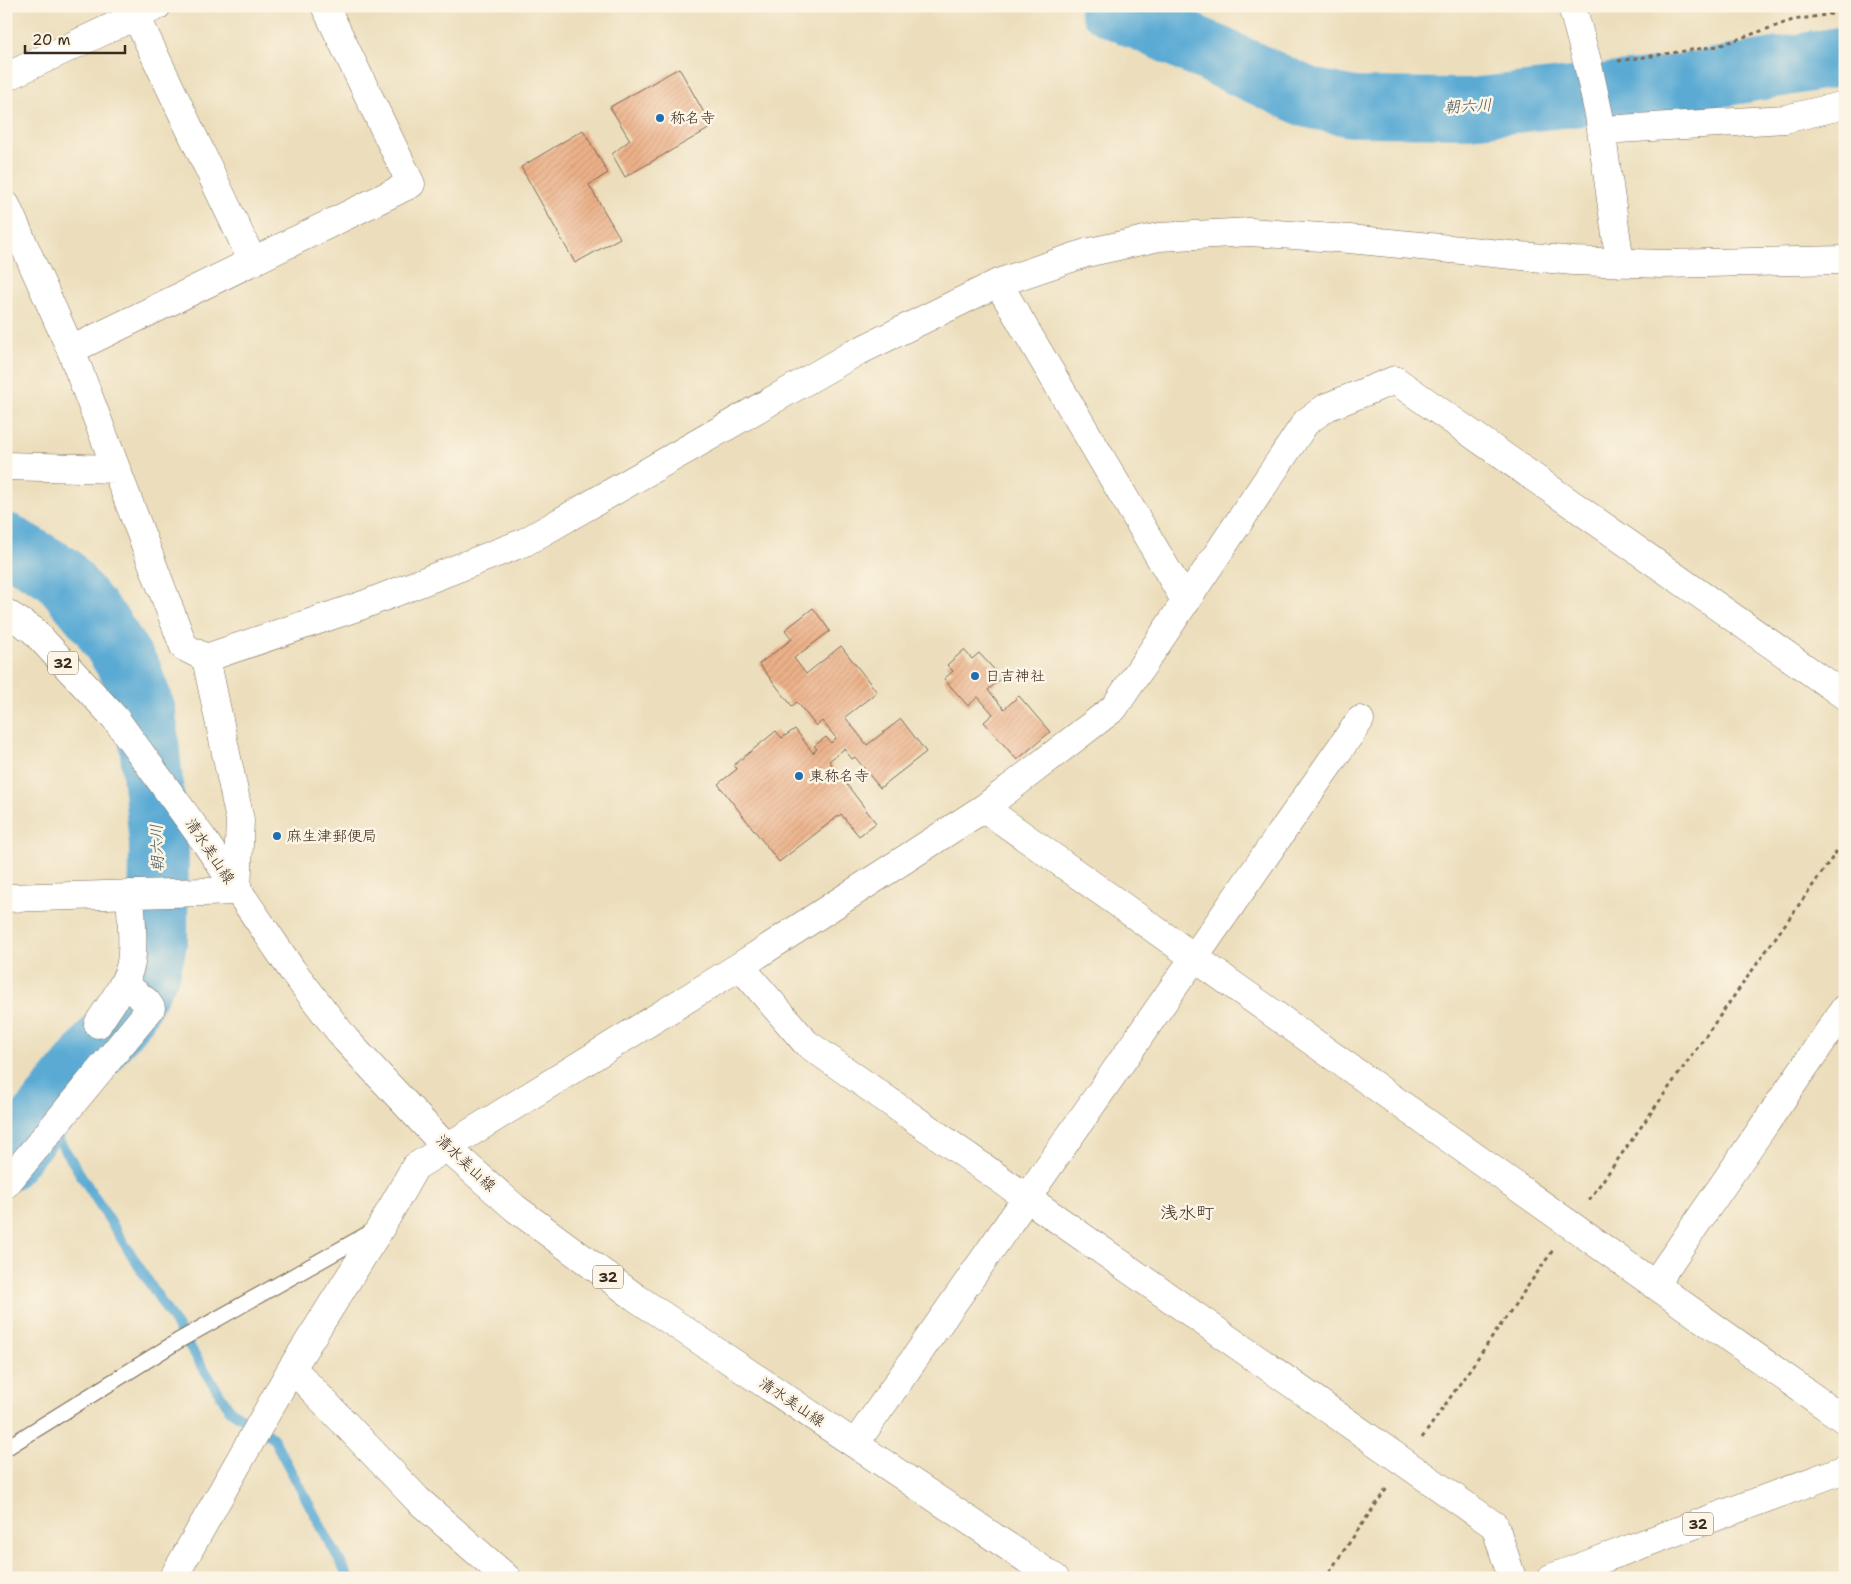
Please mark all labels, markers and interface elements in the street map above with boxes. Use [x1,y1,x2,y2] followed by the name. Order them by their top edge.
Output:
[25,22,125,54] scale bar
[32,30,71,50] text: 20 m
[1443,94,1493,118] water label: 朝六川
[670,108,715,128] place label: 称名寺
[654,112,666,124] marker: 称名寺
[48,651,78,674] road number: 32
[985,666,1045,686] place label: 日吉神社
[969,670,981,682] marker: 日吉神社
[809,766,869,786] place label: 東称名寺
[793,770,805,782] marker: 東称名寺
[181,814,239,888] street label: 清水美山線
[146,824,168,872] water label: 朝六川
[287,826,377,846] place label: 麻生津郵便局
[271,830,283,842] marker: 麻生津郵便局
[432,1130,500,1196] street label: 清水美山線
[1160,1201,1214,1225] district label: 浅水町
[593,1266,623,1288] road number: 32
[755,1373,829,1431] street label: 清水美山線
[1683,1512,1713,1536] road number: 32

